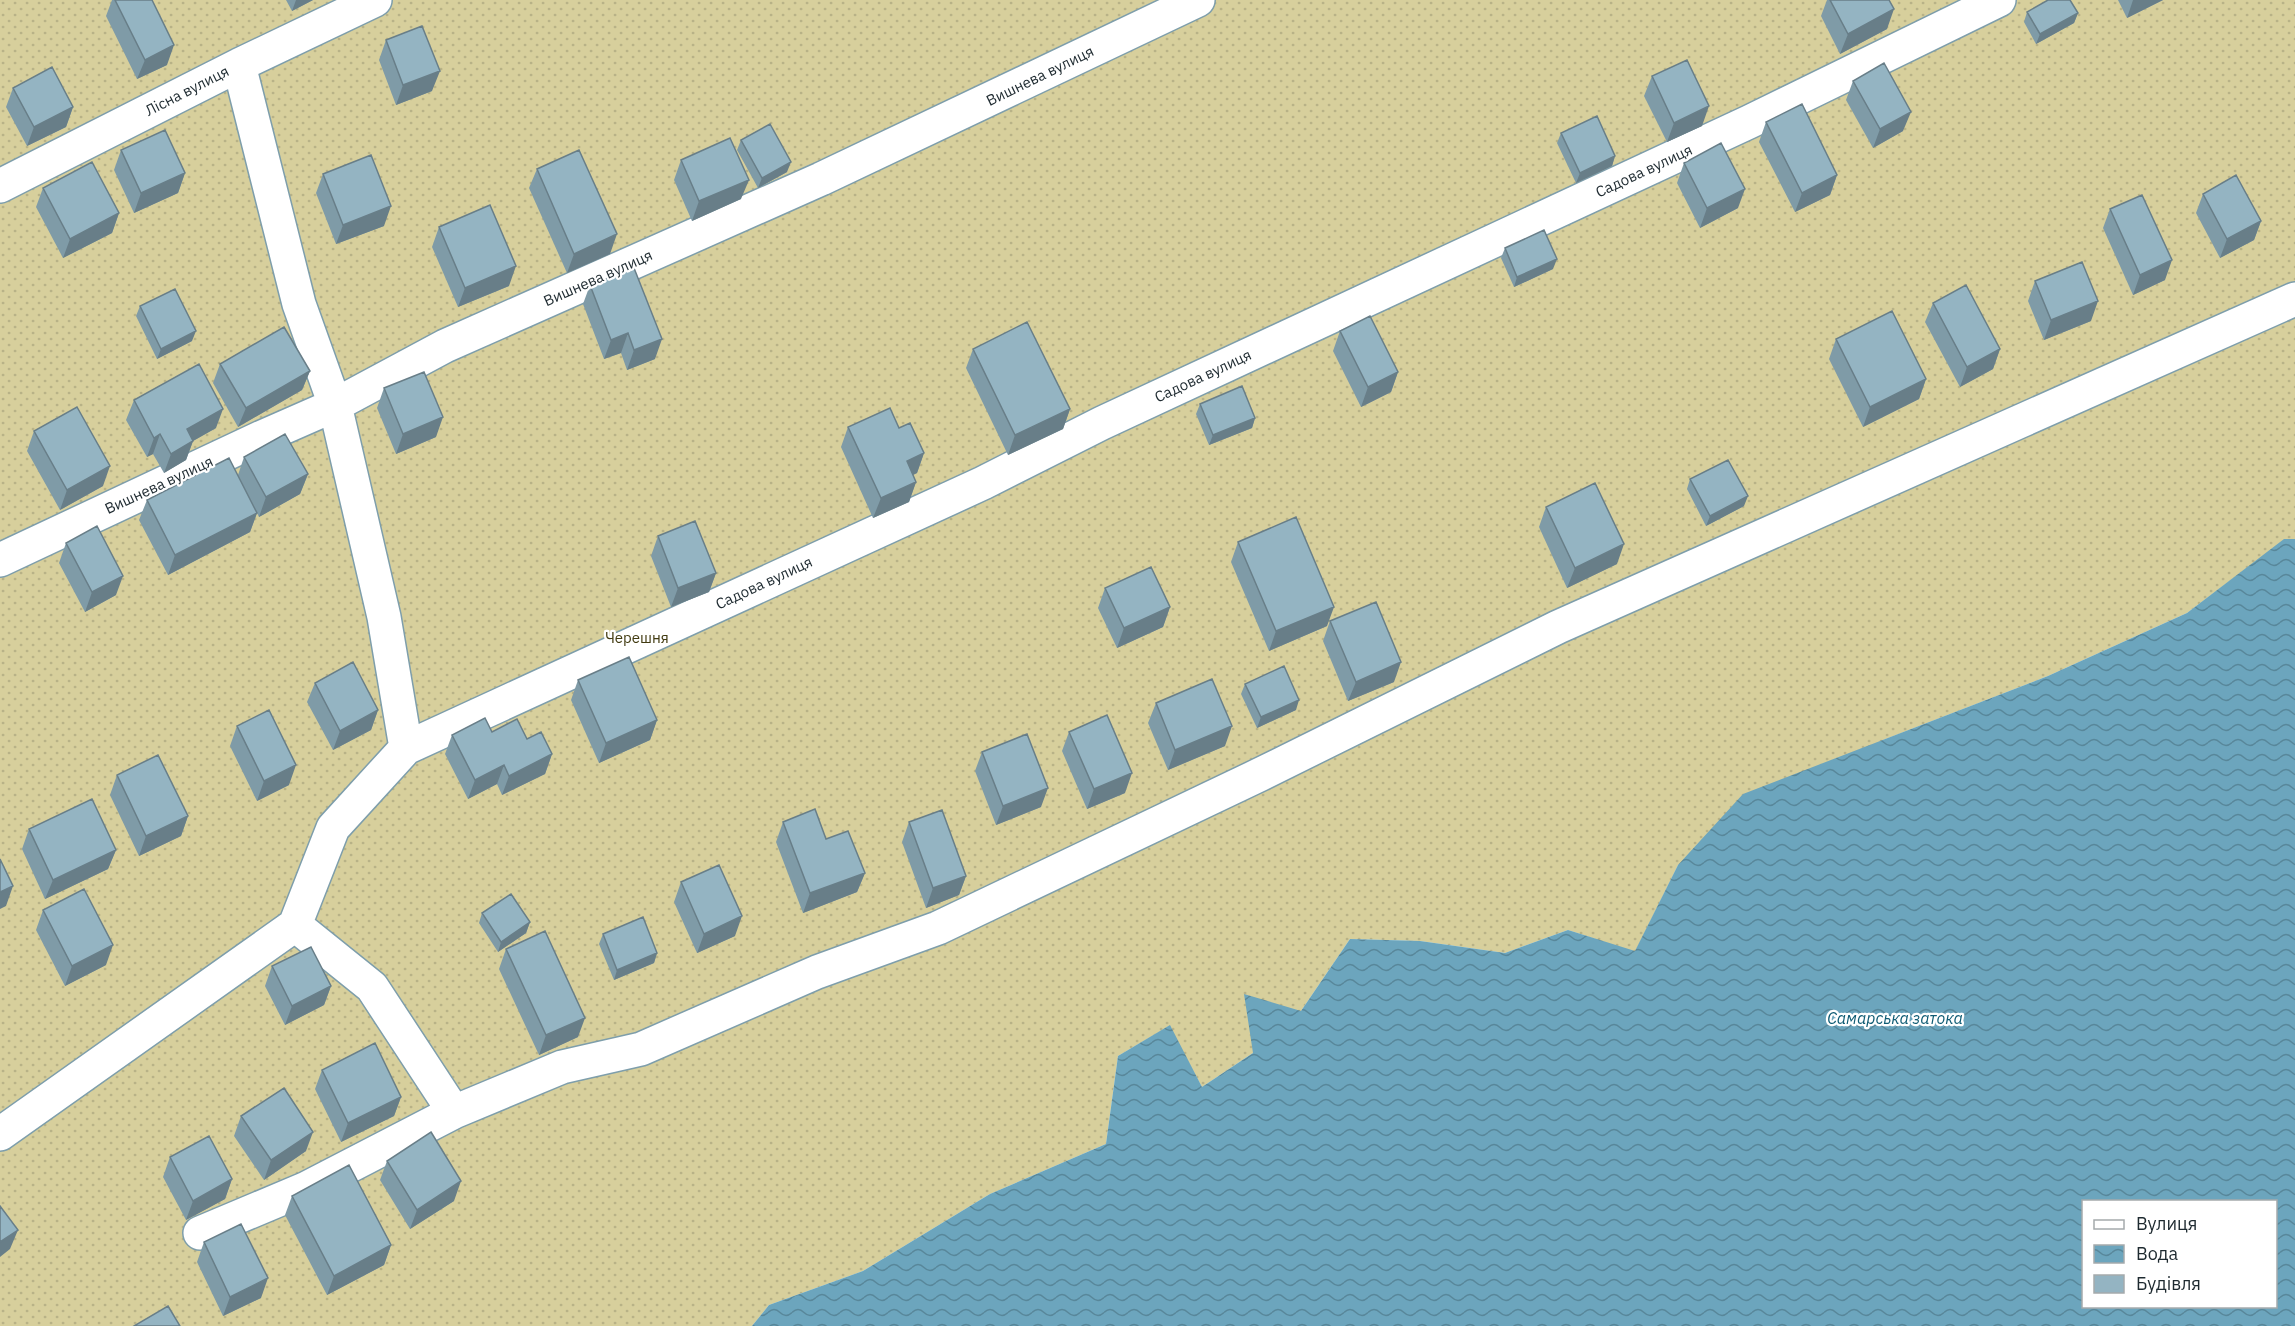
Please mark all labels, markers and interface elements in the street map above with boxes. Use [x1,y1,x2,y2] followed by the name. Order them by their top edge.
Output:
[983,41,1097,110] street label: Вишнева вулиця
[142,61,232,120] street label: Лісна вулиця
[1592,140,1695,201] street label: Садова вулиця
[540,245,655,310] street label: Вишнева вулиця
[1151,345,1254,406] street label: Садова вулиця
[102,451,216,518] street label: Вишнева вулиця
[712,552,815,613] street label: Садова вулиця
[605,628,669,647] park label: Черешня
[1827,1008,1963,1028] water label: Самарська затока
[2082,1200,2277,1308] legend
[2136,1212,2197,1235] text: Вулиця
[2136,1242,2179,1265] text: Вода
[2136,1272,2201,1295] text: Будівля

